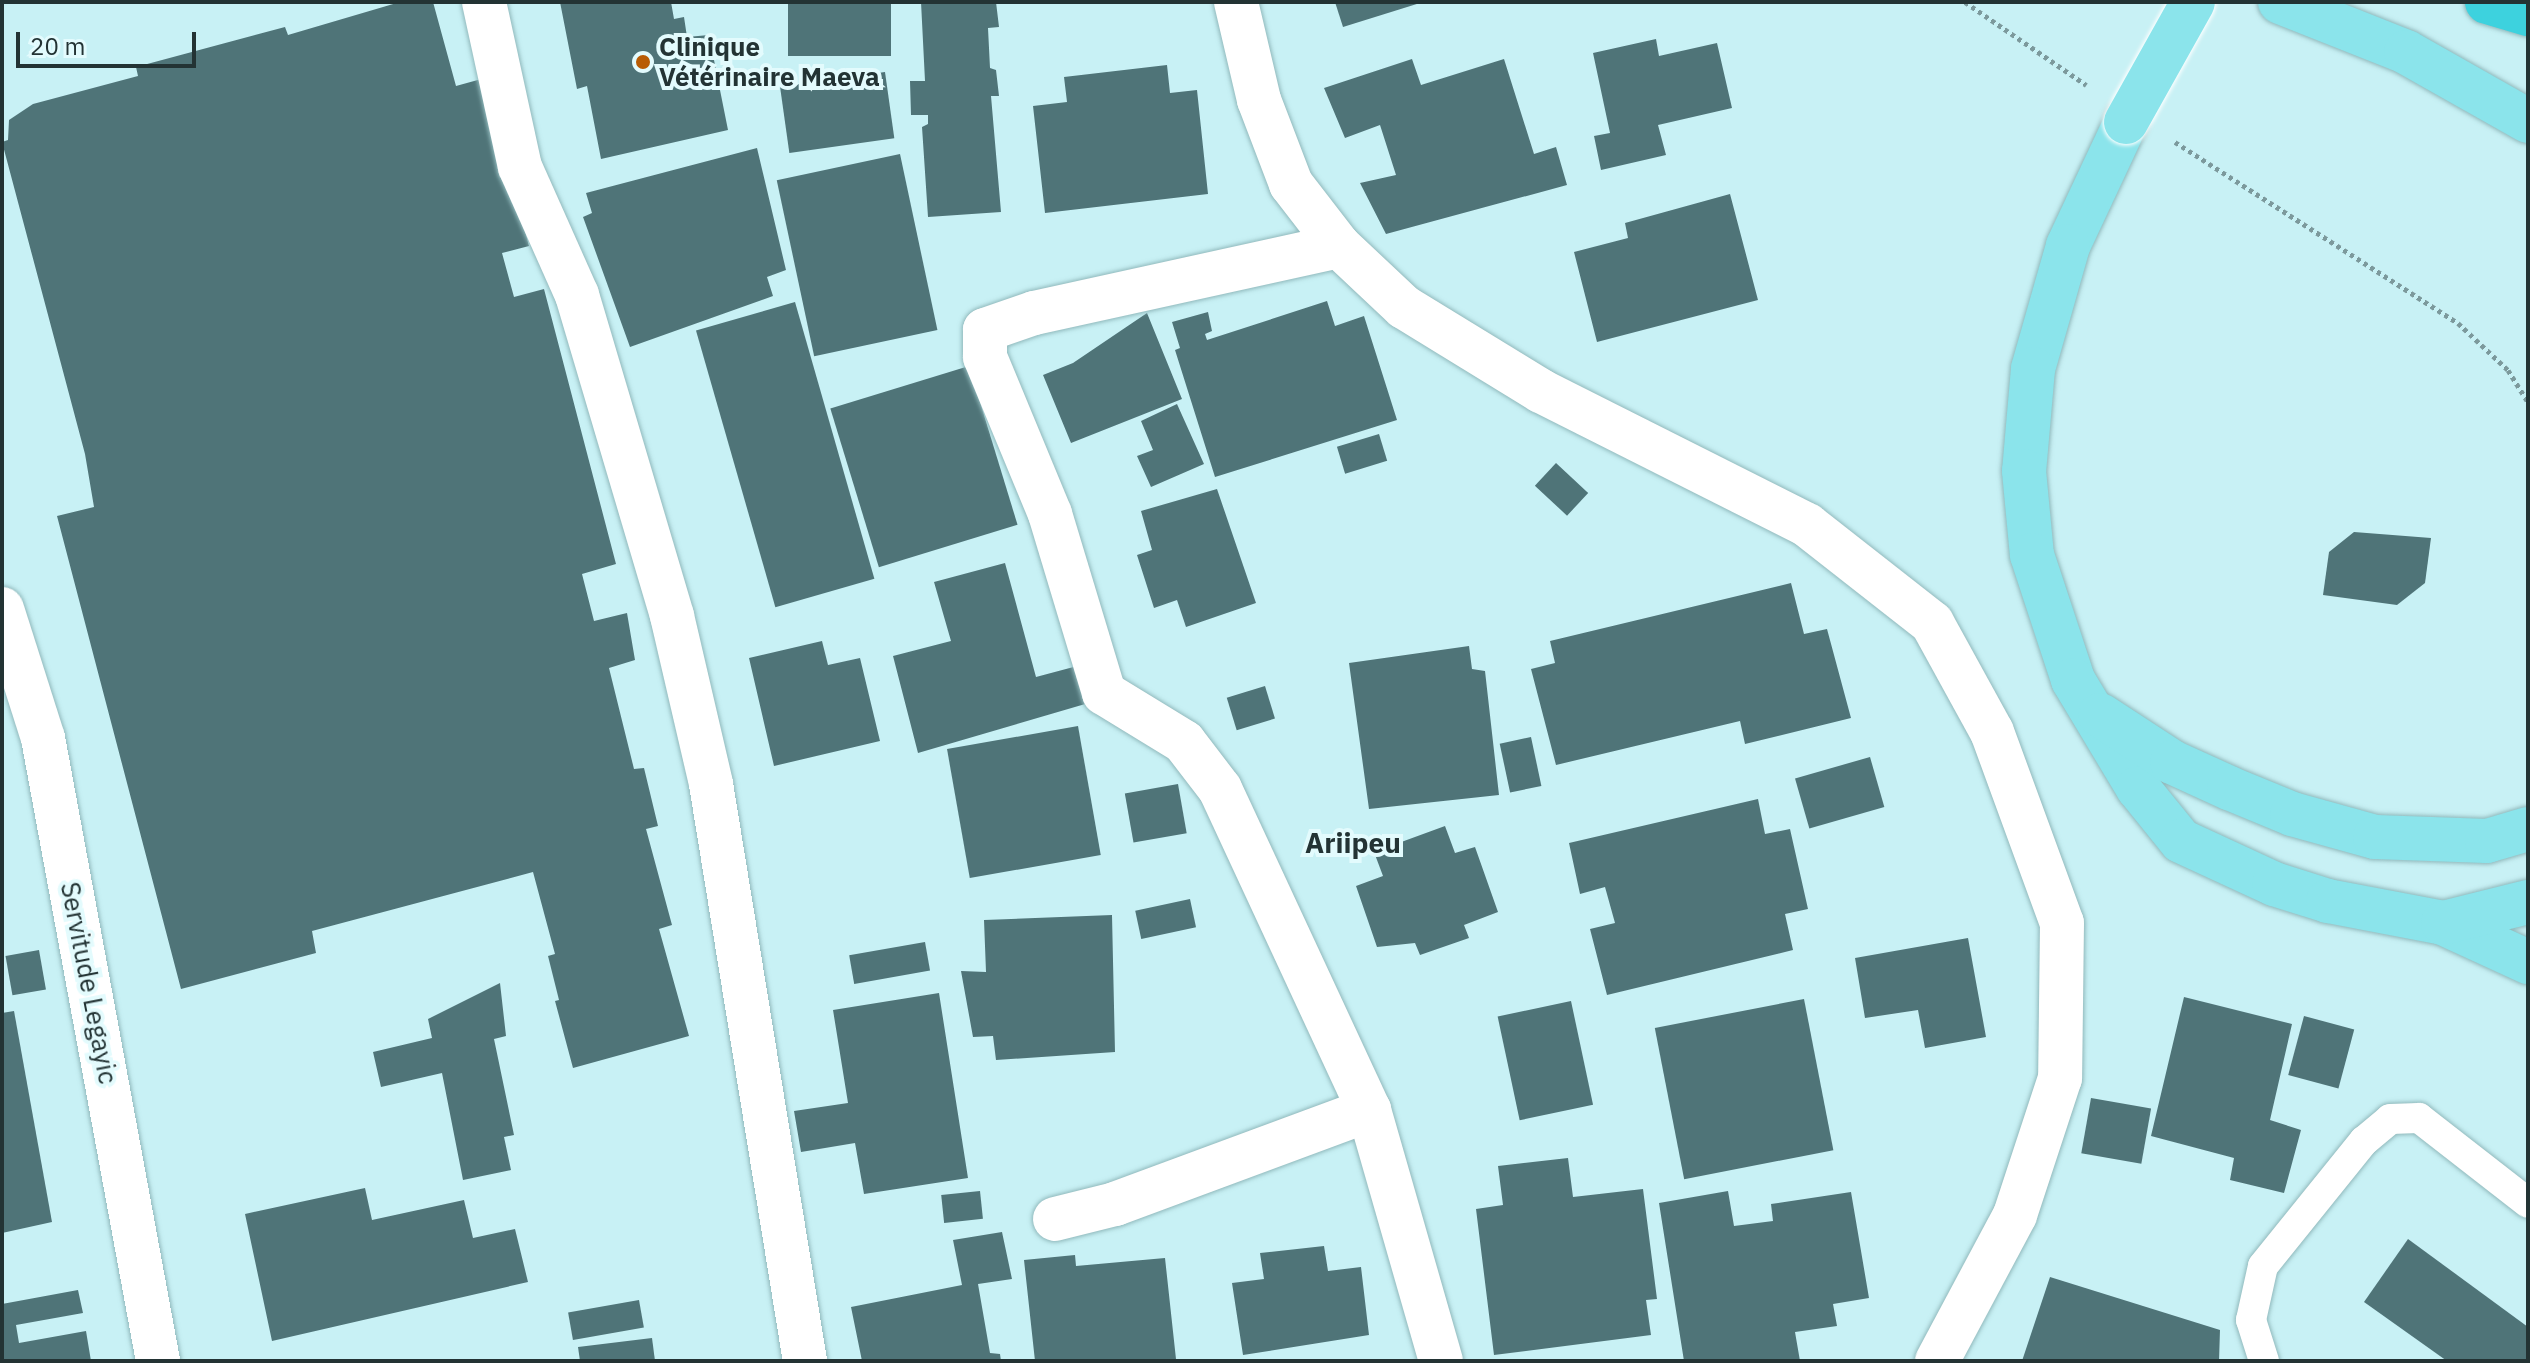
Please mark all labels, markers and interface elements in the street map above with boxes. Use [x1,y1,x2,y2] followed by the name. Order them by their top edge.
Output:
[20,16,200,66] scale bar
[30,30,85,62] text: 20 m
[659,31,880,92] place label: Clinique Vétérinaire Maeva
[634,53,652,71] marker: Clinique Vétérinaire Maeva
[1305,826,1401,860] district label: Ariipeu
[54,879,124,1087] street label: Servitude Legayic

